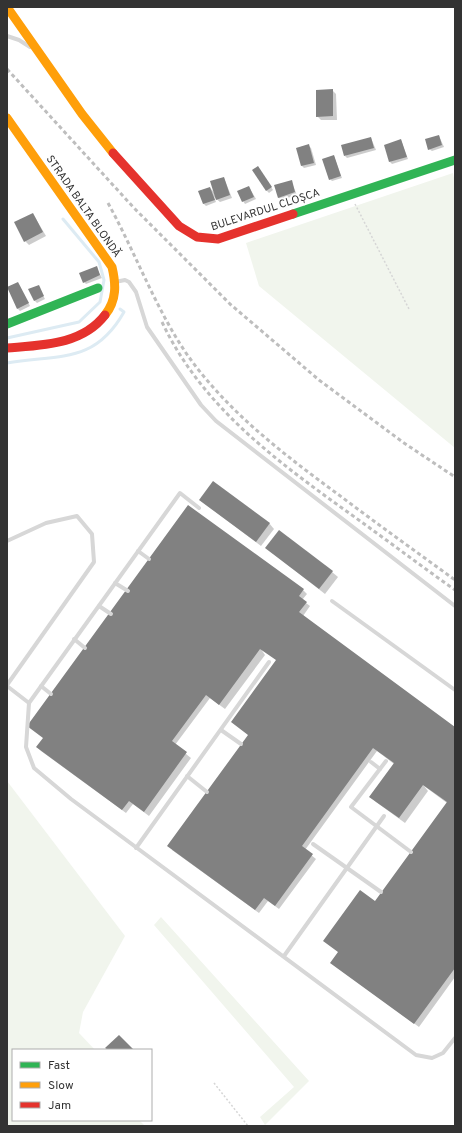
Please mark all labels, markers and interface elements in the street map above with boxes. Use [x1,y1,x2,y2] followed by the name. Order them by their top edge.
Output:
[43,152,125,260] street label: STRADA BALTA BLONDĂ
[209,186,322,234] street label: BULEVARDUL CLOȘCA
[12,1049,152,1121] legend
[48,1058,70,1074] text: Fast
[48,1078,74,1094] text: Slow
[48,1098,71,1114] text: Jam

